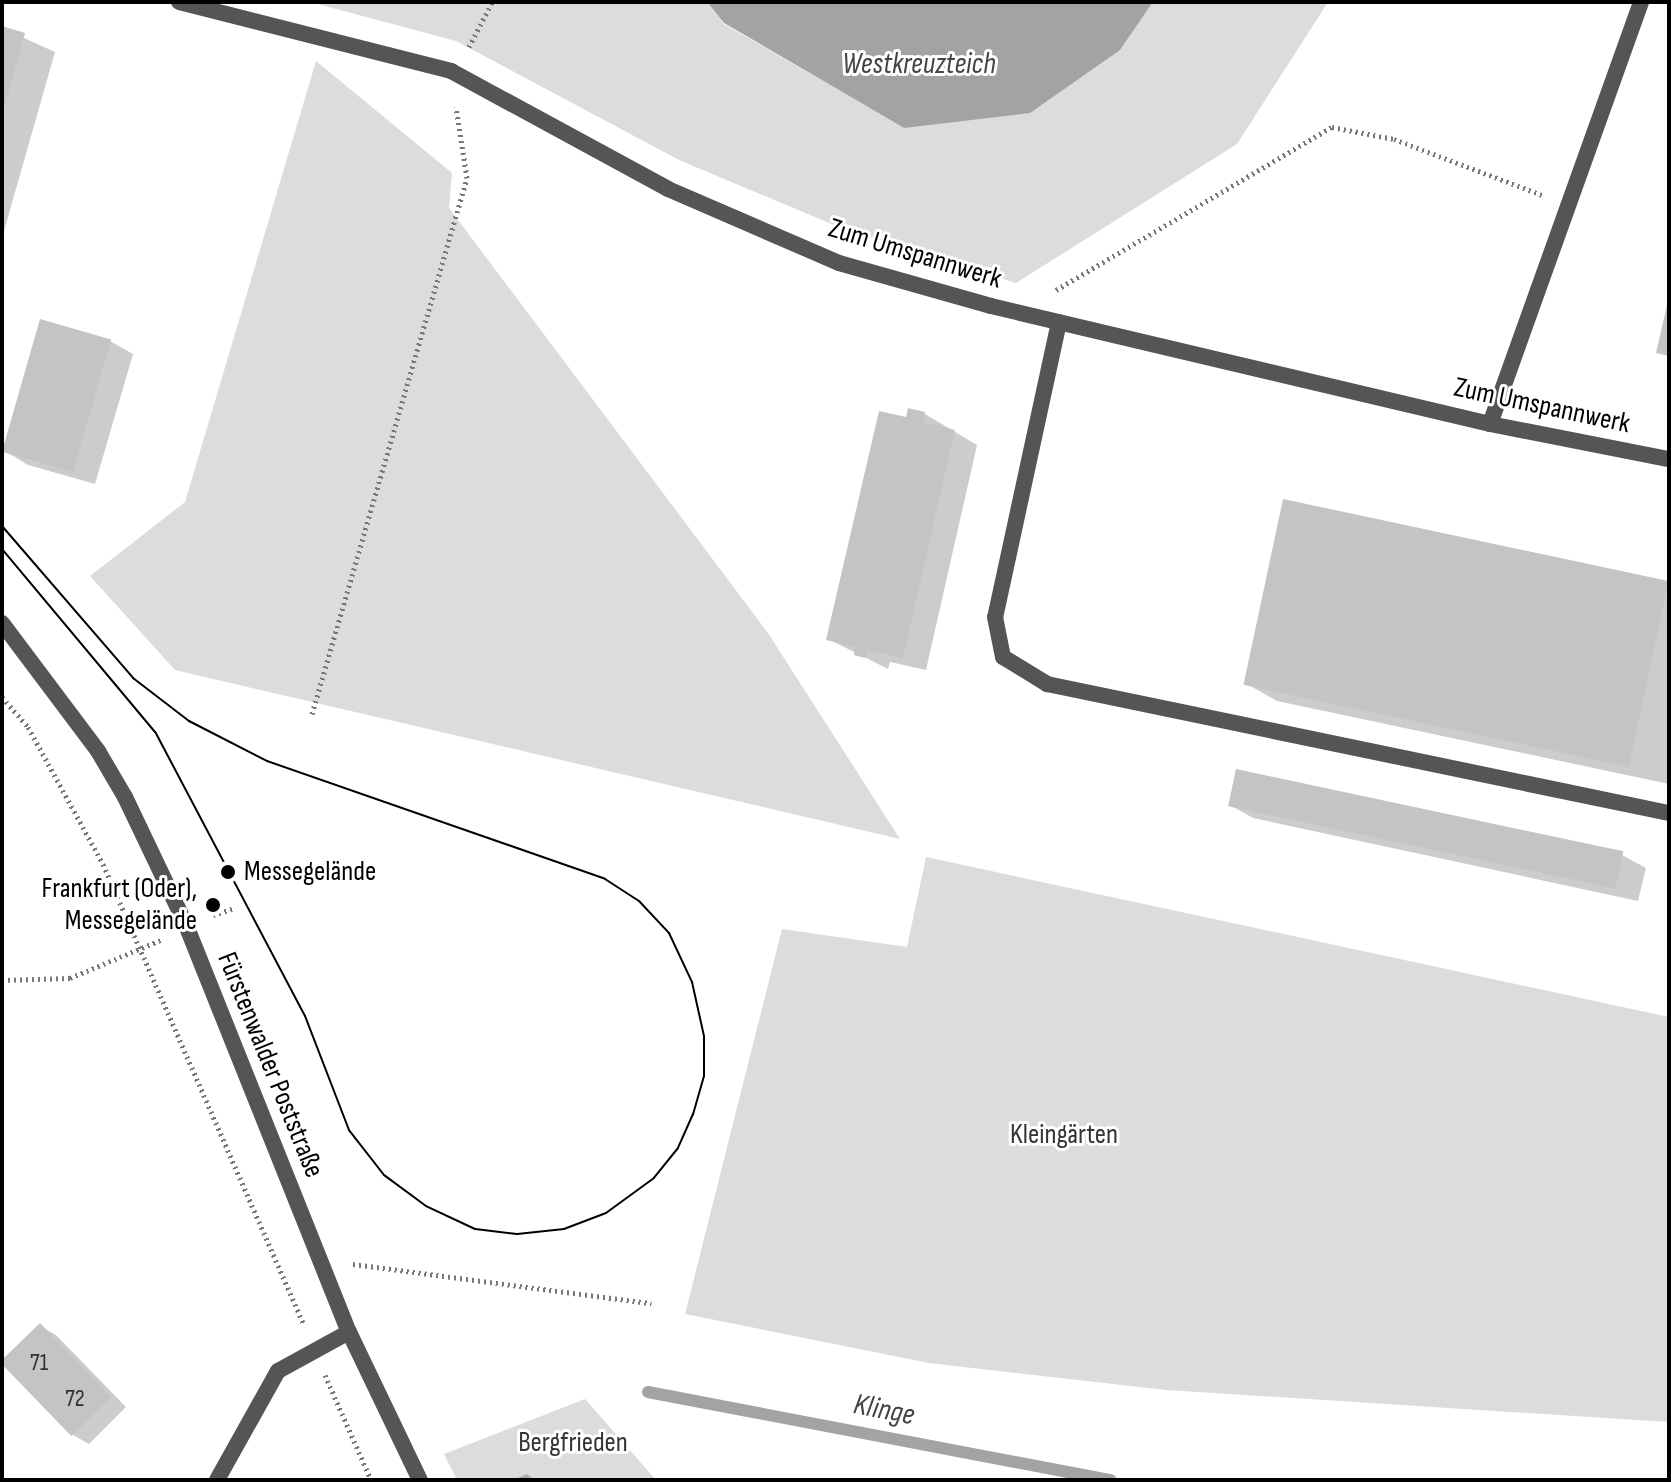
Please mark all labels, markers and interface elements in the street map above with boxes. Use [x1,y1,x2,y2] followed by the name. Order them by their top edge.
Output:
[842,46,996,82] water label: Westkreuzteich
[824,212,1006,296] street label: Zum Umspannwerk
[1451,371,1633,441] street label: Zum Umspannwerk
[244,855,376,889] place label: Messegelände
[219,863,237,881] marker: Messegelände
[42,872,197,938] place label: Frankfurt (Oder), Messegelände
[204,896,222,914] marker: Frankfurt (Oder), Messegelände
[209,947,331,1183] street label: Fürstenwalder Poststraße
[1010,1118,1118,1152] park label: Kleingärten
[30,1349,48,1377] house number: 71
[65,1385,85,1413] house number: 72
[850,1386,918,1434] water label: Klinge
[518,1426,628,1460] park label: Bergfrieden

